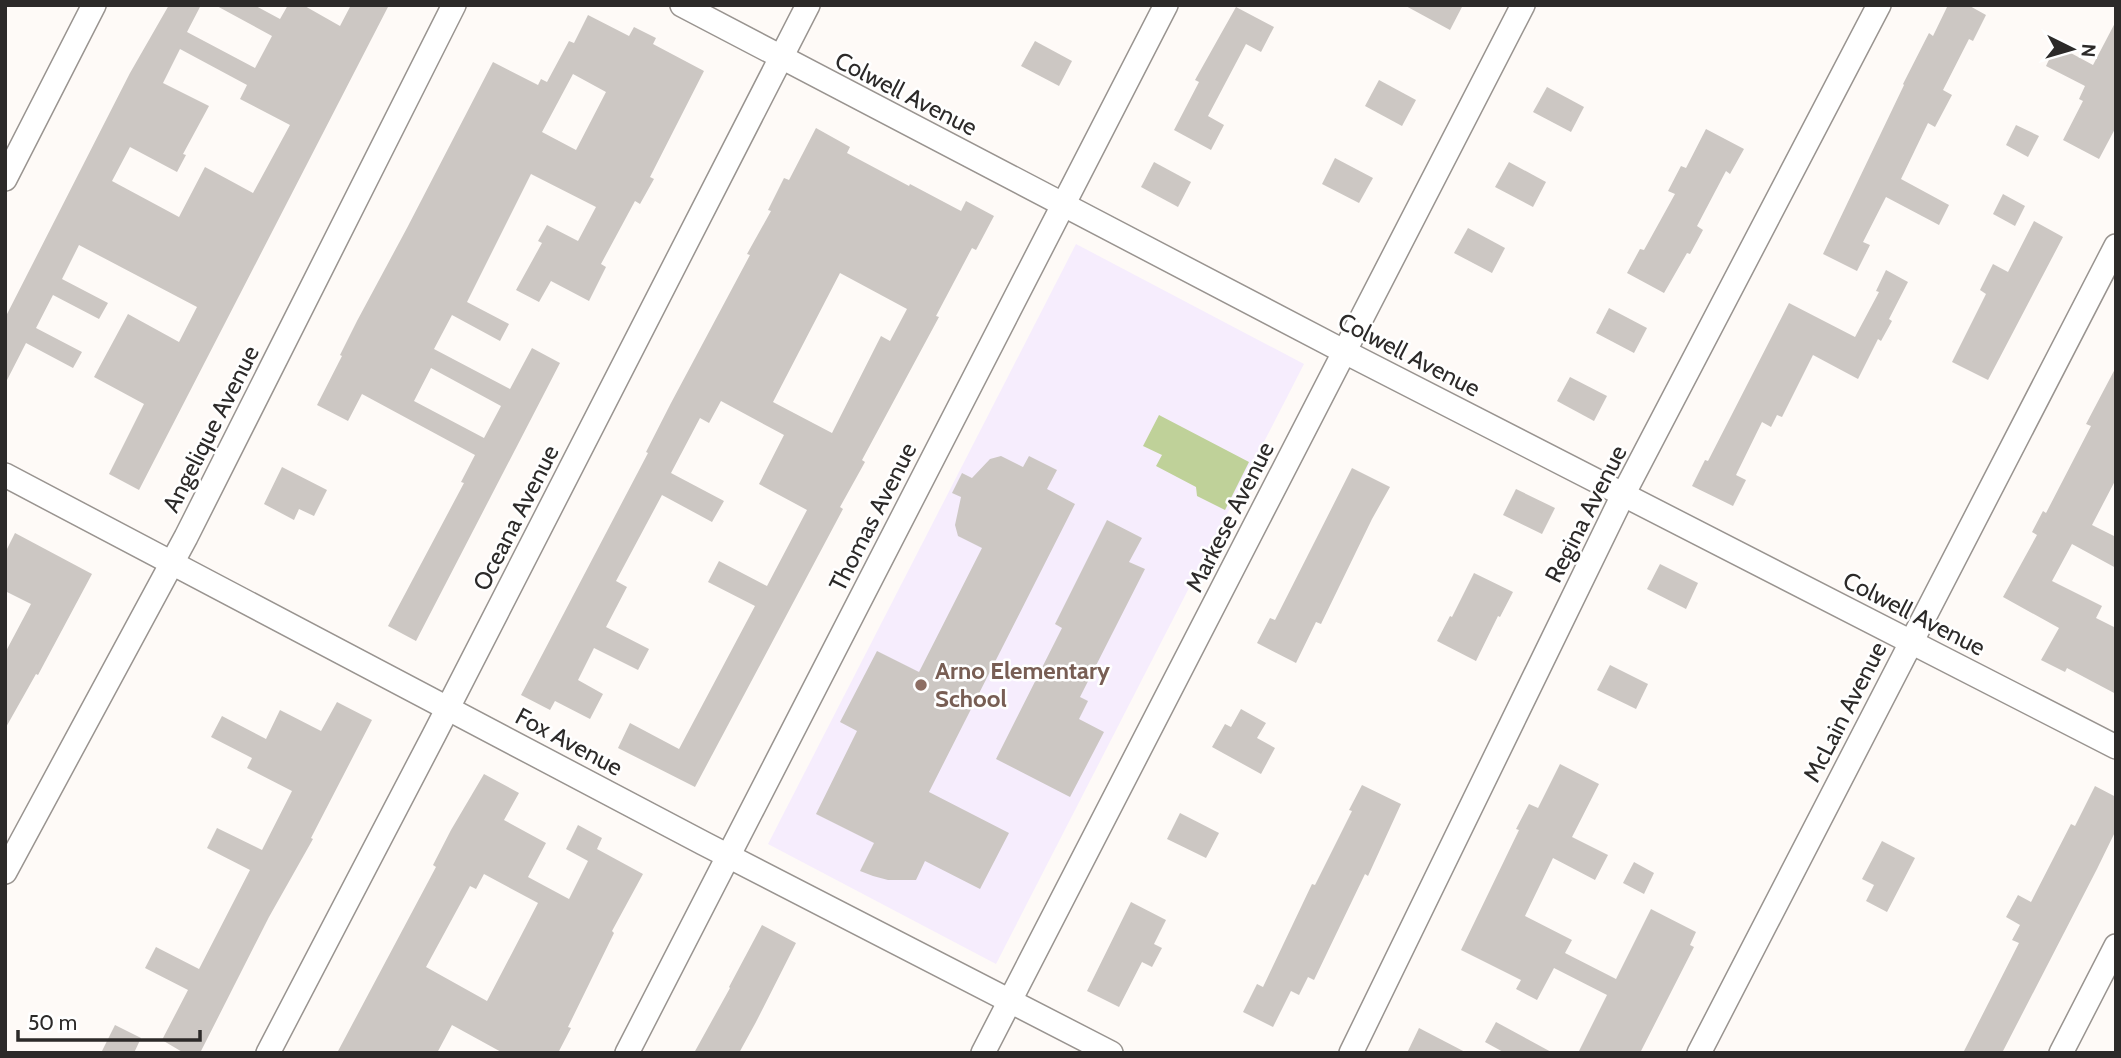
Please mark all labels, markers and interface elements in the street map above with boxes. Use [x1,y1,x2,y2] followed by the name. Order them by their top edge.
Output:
[2037,14,2107,84] north arrow
[2076,43,2100,58] text: N
[830,45,982,142] street label: Colwell Avenue
[1333,306,1485,403] street label: Colwell Avenue
[156,341,265,517] street label: Angelique Avenue
[1179,437,1280,597] street label: Markese Avenue
[823,438,922,596] street label: Thomas Avenue
[466,440,565,595] street label: Oceana Avenue
[1539,440,1633,587] street label: Regina Avenue
[1838,565,1990,662] street label: Colwell Avenue
[1797,637,1892,787] street label: McLain Avenue
[935,656,1110,713] place label: Arno Elementary School
[913,677,929,693] marker: Arno Elementary School
[511,701,628,782] street label: Fox Avenue
[18,998,200,1042] scale bar
[28,1010,77,1035] text: 50 m

